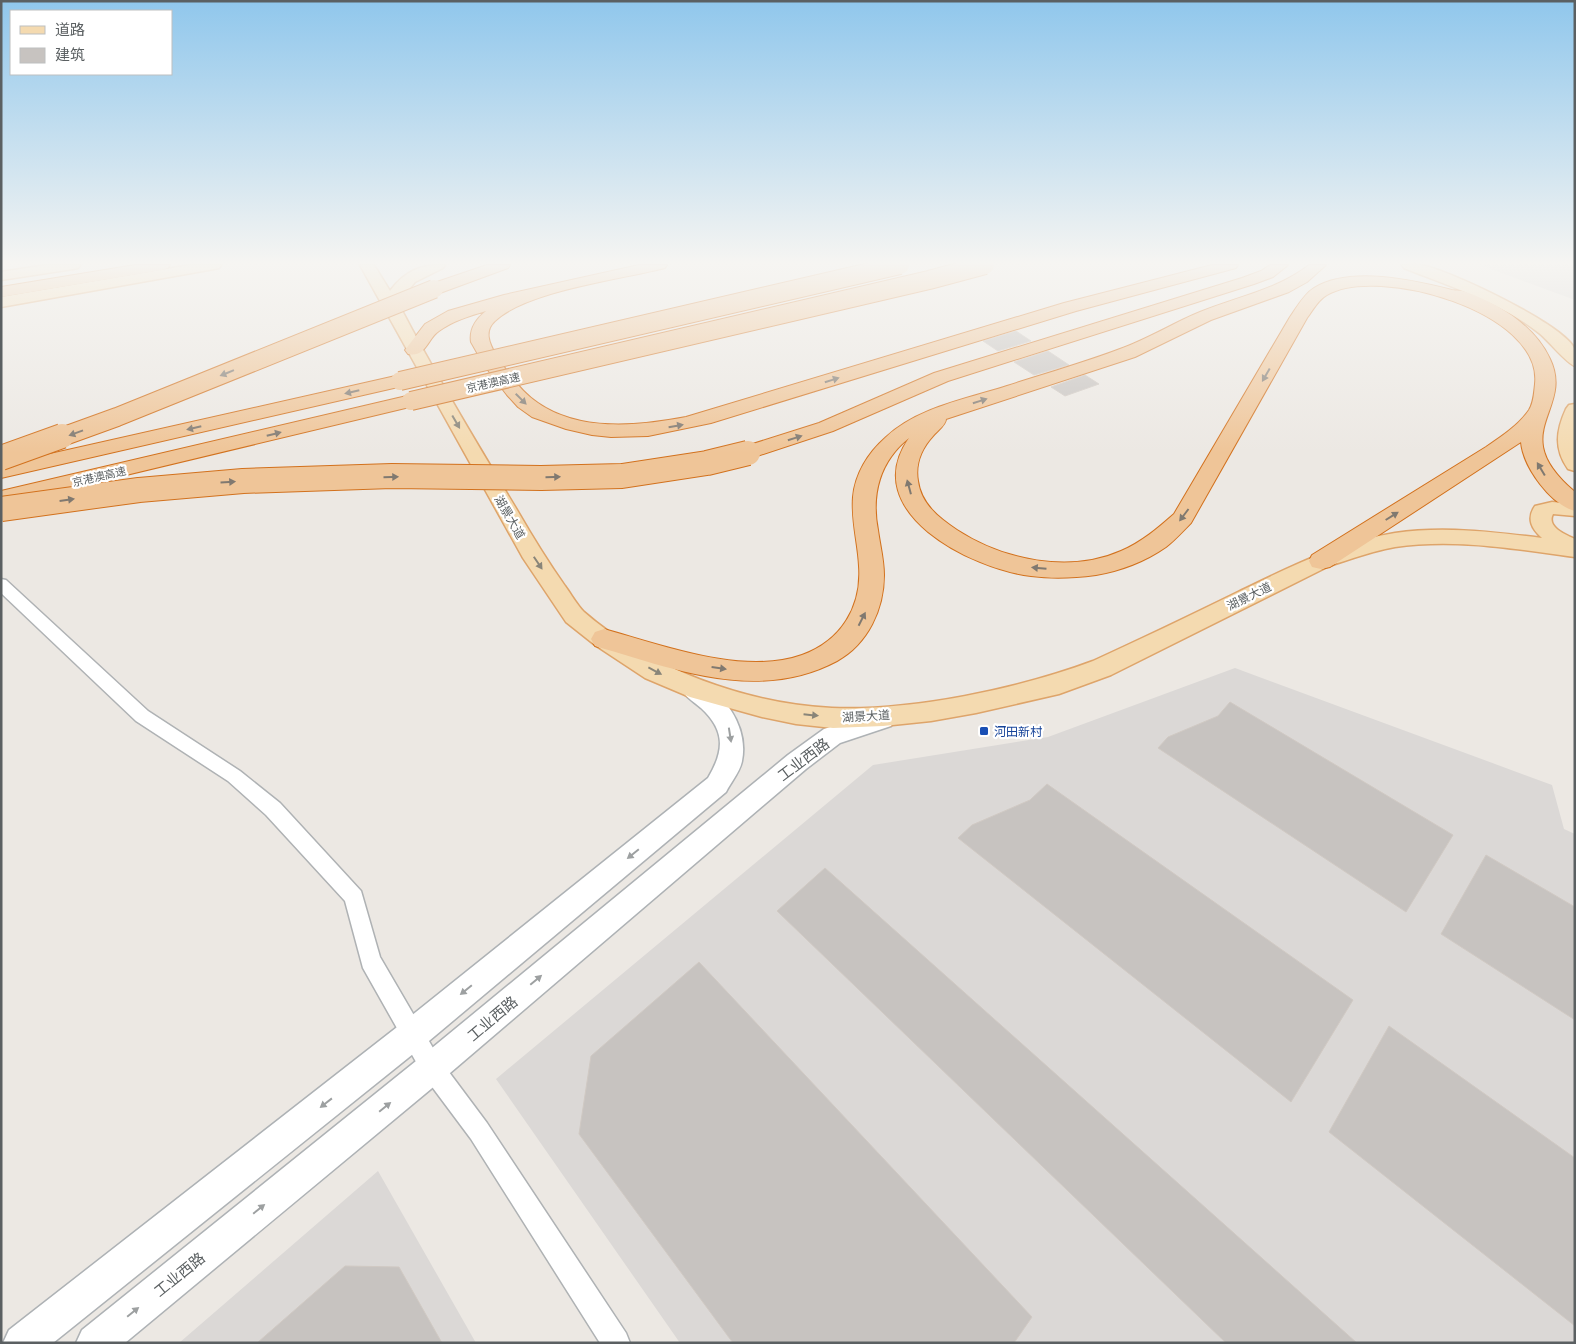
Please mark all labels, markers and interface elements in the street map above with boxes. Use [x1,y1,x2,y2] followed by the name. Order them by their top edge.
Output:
[10,10,172,75] legend
[55,20,85,38] text: 道路
[55,45,85,63] text: 建筑
[1262,368,1271,381] one-way arrow
[219,369,234,377] one-way arrow
[465,369,521,395] street label: 京港澳高速
[824,375,839,383] one-way arrow
[344,388,360,396] one-way arrow
[515,393,527,405] one-way arrow
[972,397,987,404] one-way arrow
[452,415,460,430] one-way arrow
[668,421,684,429] one-way arrow
[186,424,201,432] one-way arrow
[68,430,83,437] one-way arrow
[266,430,281,438] one-way arrow
[788,433,803,441] one-way arrow
[1537,462,1546,475] one-way arrow
[71,463,127,489] street label: 京港澳高速
[383,472,399,480] one-way arrow
[545,473,561,481] one-way arrow
[220,477,236,485] one-way arrow
[905,479,913,495] one-way arrow
[492,492,528,542] street label: 湖景大道
[59,496,75,504] one-way arrow
[1179,508,1190,521] one-way arrow
[1386,512,1399,521] one-way arrow
[533,556,542,570] one-way arrow
[1031,564,1047,572] one-way arrow
[1224,579,1274,613] street label: 湖景大道
[858,611,866,626] one-way arrow
[711,665,727,673] one-way arrow
[648,667,662,675] one-way arrow
[842,707,890,725] street label: 湖景大道
[803,712,819,720] one-way arrow
[994,724,1043,739] place label: 河田新村
[978,725,990,737] marker: 河田新村
[726,728,734,744] one-way arrow
[774,734,832,784] street label: 工业西路
[626,849,639,860] one-way arrow
[530,975,543,986] one-way arrow
[460,985,473,996] one-way arrow
[463,992,521,1044] street label: 工业西路
[320,1097,333,1108] one-way arrow
[378,1101,391,1112] one-way arrow
[252,1204,265,1215] one-way arrow
[150,1248,208,1300] street label: 工业西路
[126,1306,138,1318] one-way arrow

